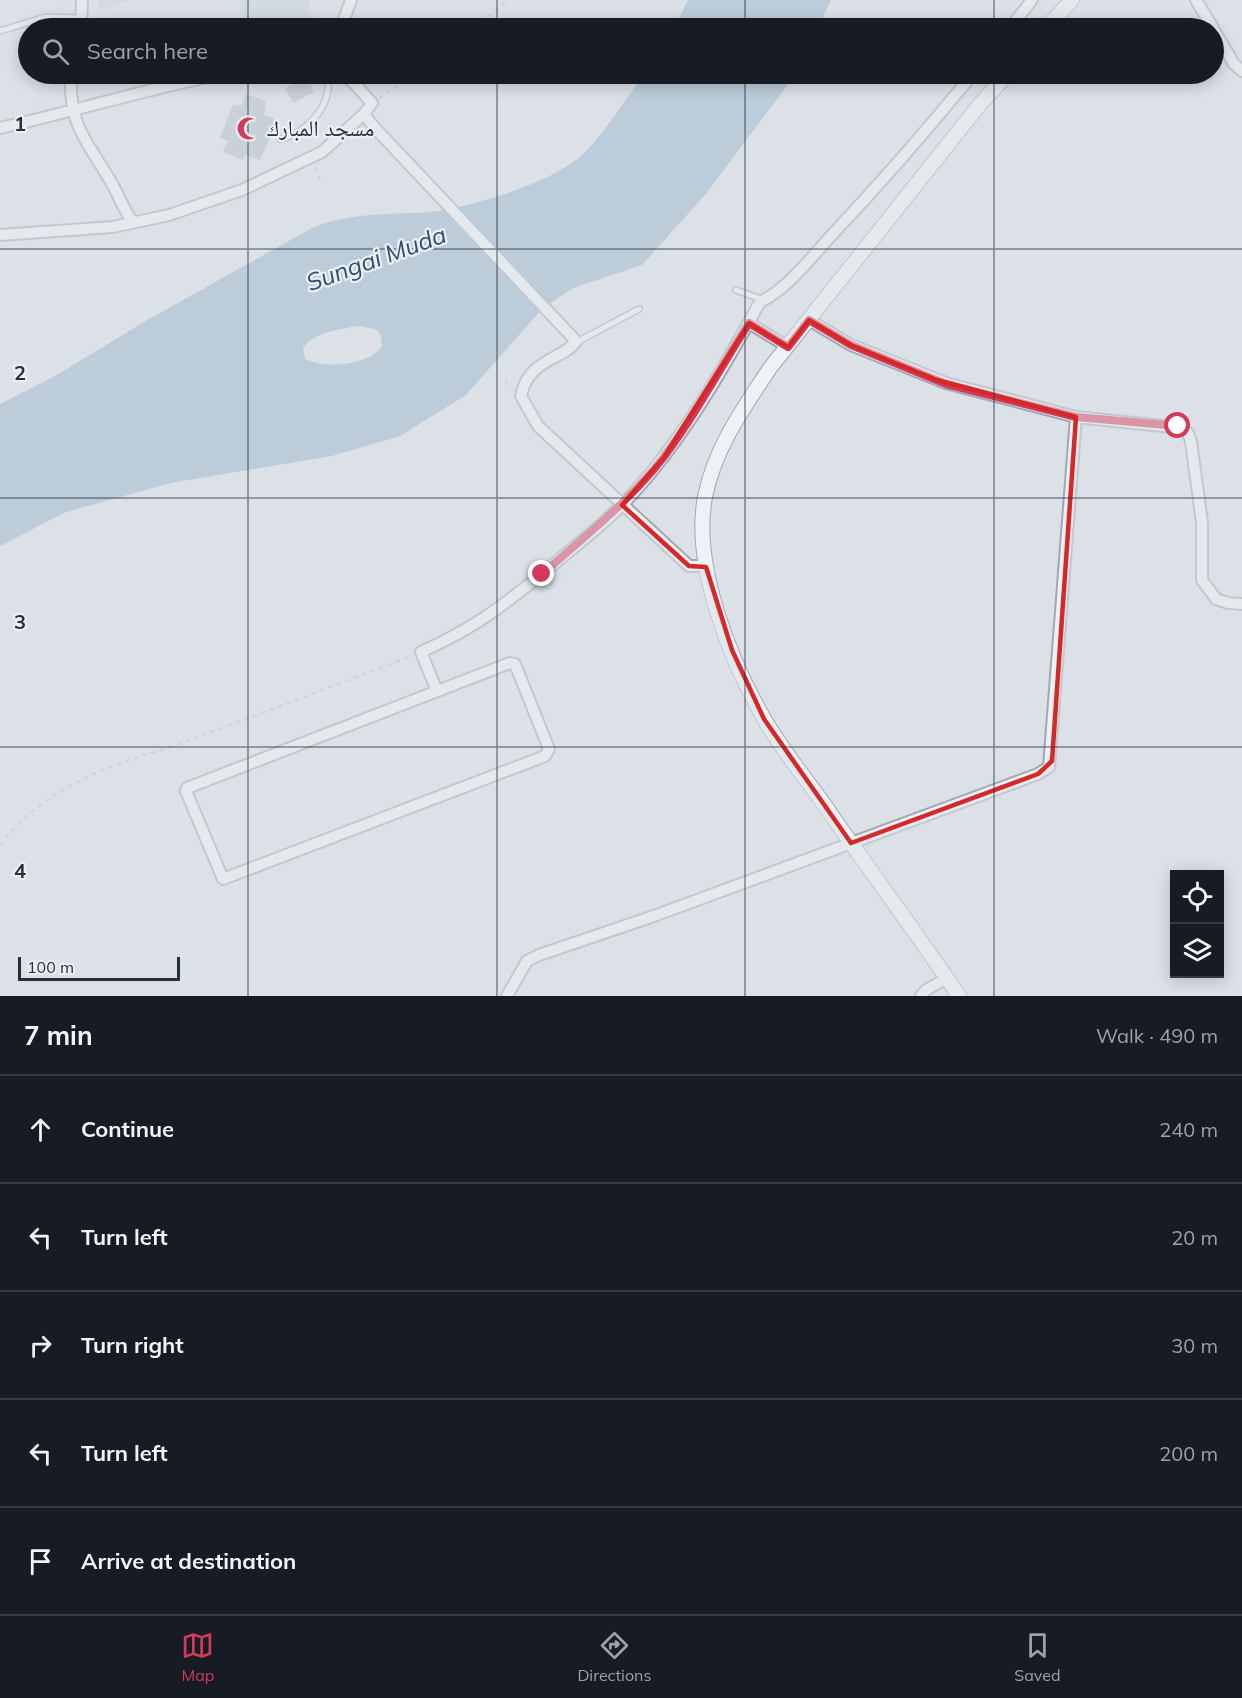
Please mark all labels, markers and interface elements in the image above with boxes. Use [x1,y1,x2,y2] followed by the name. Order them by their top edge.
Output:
[18,18,1224,84] search box
[39,35,72,68] icon: search
[87,37,208,65] text: Search here
[14,111,26,136] text: 1
[267,114,374,142] place label: مسجد المبارك
[236,115,262,141] mosque icon: مسجد المبارك
[302,219,450,297] water label: Sungai Muda
[14,360,26,385] text: 2
[1164,412,1190,438] route start
[528,560,554,586] route end
[14,609,26,634] text: 3
[14,858,26,883] text: 4
[1170,870,1224,978] map controls
[1170,870,1224,924] button: locate
[1170,924,1224,978] button: layers
[18,954,180,982] scale bar
[27,957,74,977] text: 100 m
[24,1019,93,1052] text: 7 min
[1096,1023,1218,1048] text: Walk · 490 m
[24,1113,57,1146] icon: ahead
[81,1115,174,1143] text: Continue
[1159,1117,1218,1142] text: 240 m
[24,1221,57,1254] icon: left
[81,1223,168,1251] text: Turn left
[1171,1225,1218,1250] text: 20 m
[24,1329,57,1362] icon: right
[81,1331,184,1359] text: Turn right
[1171,1333,1218,1358] text: 30 m
[24,1437,57,1470] icon: left
[81,1439,168,1467] text: Turn left
[1159,1441,1218,1466] text: 200 m
[24,1545,57,1578] icon: arrive
[81,1547,296,1575] text: Arrive at destination
[181,1629,214,1685] tab: Map
[577,1629,651,1685] tab: Directions
[1014,1629,1061,1685] tab: Saved

